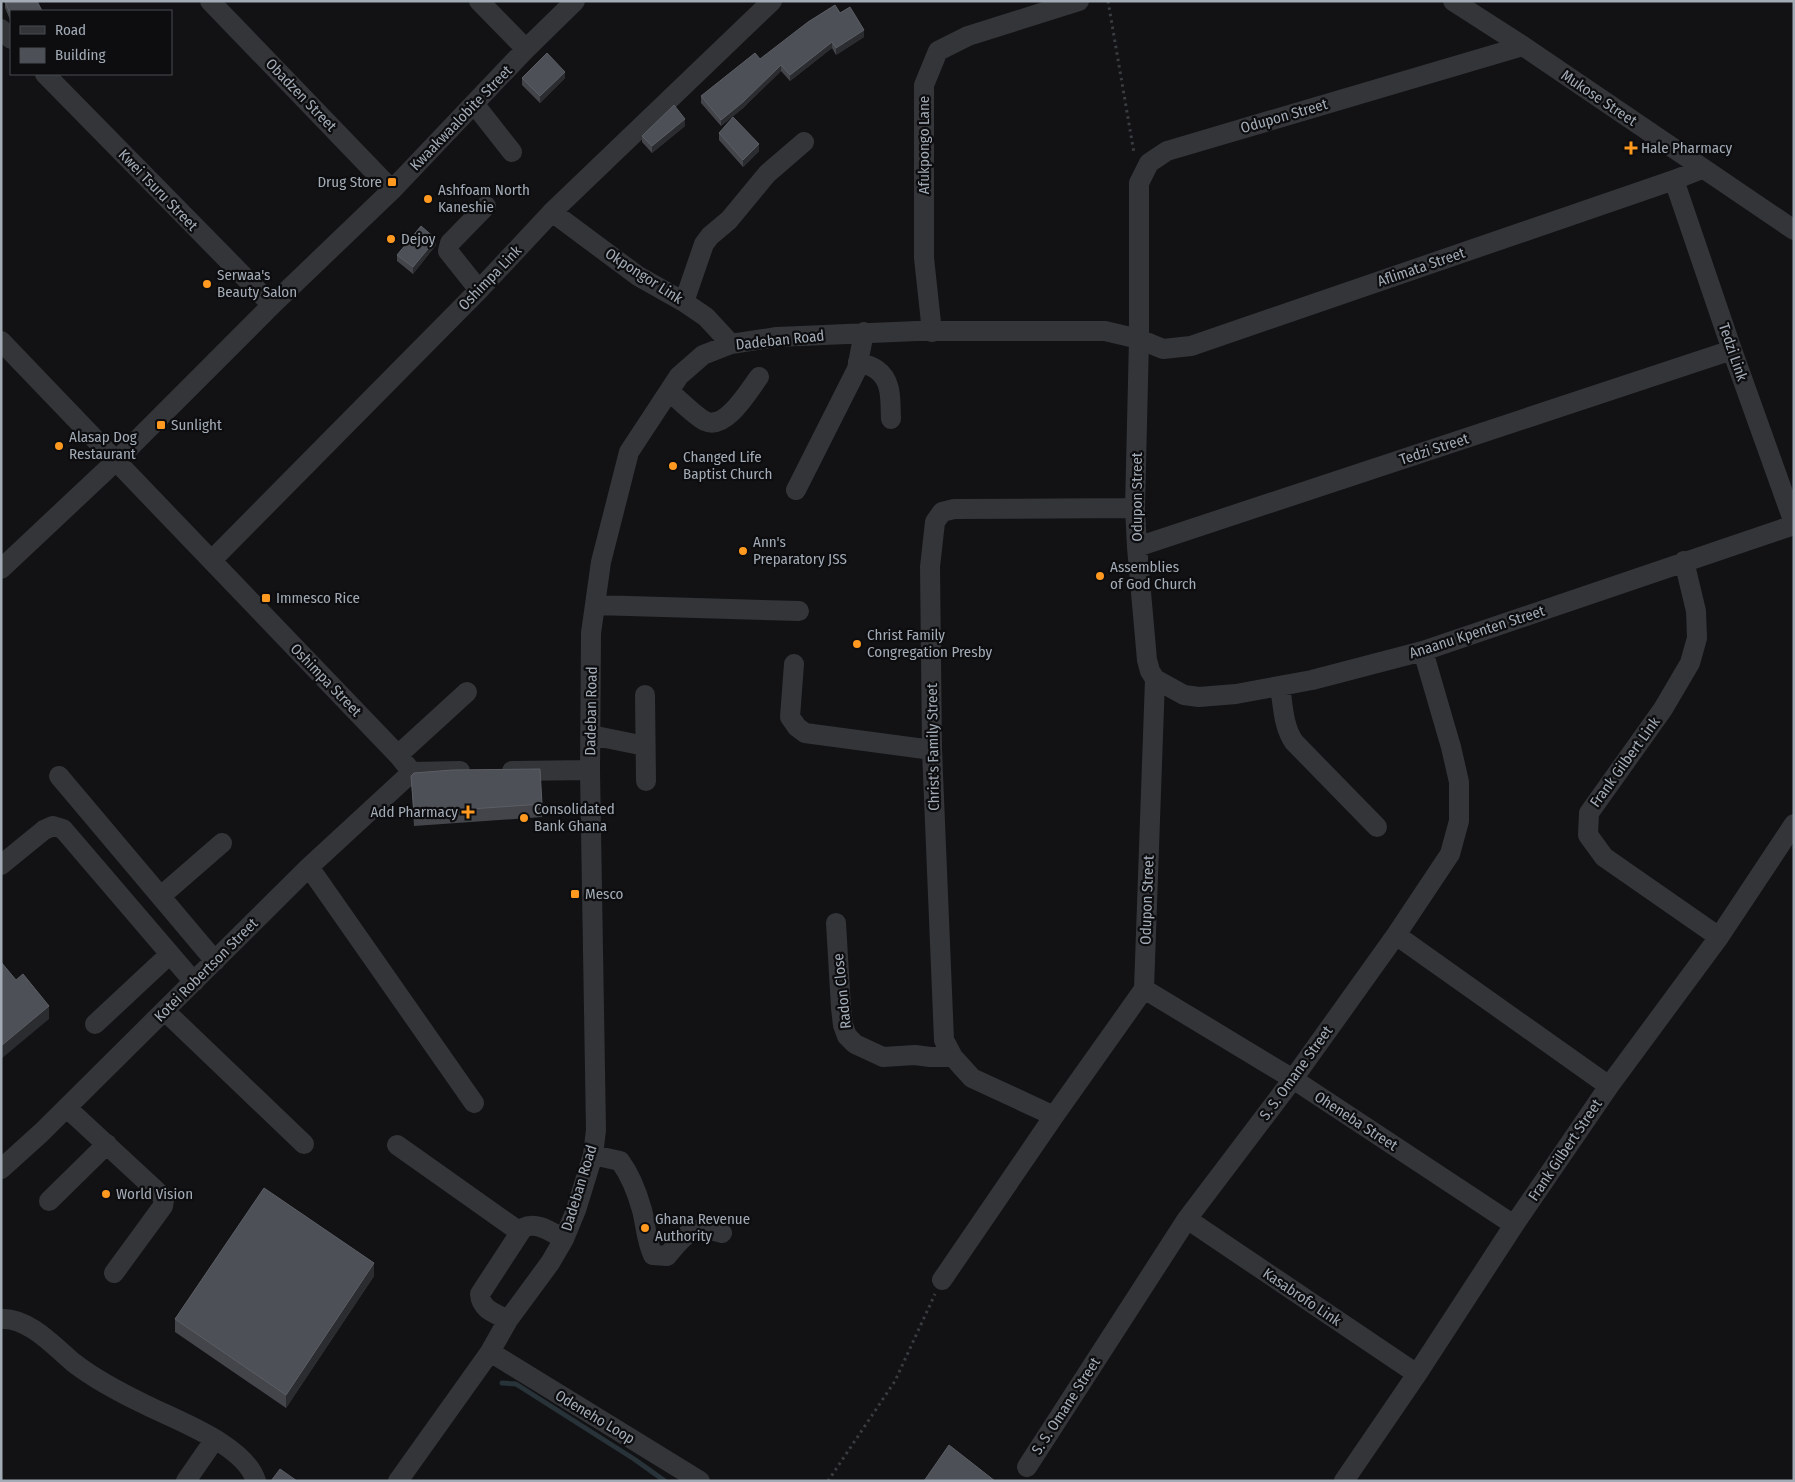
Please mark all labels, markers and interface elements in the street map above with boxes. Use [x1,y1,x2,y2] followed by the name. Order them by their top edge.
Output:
[10,10,172,75] legend
[55,21,86,39] text: Road
[55,46,106,64] text: Building
[262,55,340,135] street label: Obadzen Street
[406,62,516,174] street label: Kwaakwaalobite Street
[1558,66,1640,130] street label: Mukose Street
[1239,95,1330,137] street label: Odupon Street
[915,96,933,194] street label: Afukpongo Lane
[1641,139,1732,157] place label: Hale Pharmacy
[1625,142,1637,154] marker: Hale Pharmacy
[115,145,201,235] street label: Kwei Tsuru Street
[317,173,382,191] place label: Drug Store
[386,176,398,188] marker: Drug Store
[438,181,530,216] place label: Ashfoam North Kaneshie
[422,193,434,205] marker: Ashfoam North Kaneshie
[401,230,436,248] place label: Dejoy
[385,233,397,245] marker: Dejoy
[455,242,525,314] street label: Oshimpa Link
[602,244,686,308] street label: Okpongor Link
[1375,244,1467,290] street label: Aflimata Street
[217,266,297,301] place label: Serwaa's Beauty Salon
[201,278,213,290] marker: Serwaa's Beauty Salon
[1715,321,1751,383] street label: Tedzi Link
[735,326,825,354] street label: Dadeban Road
[171,416,222,434] place label: Sunlight
[155,419,167,431] marker: Sunlight
[69,428,137,463] place label: Alasap Dog Restaurant
[1397,429,1471,469] street label: Tedzi Street
[53,440,65,452] marker: Alasap Dog Restaurant
[683,448,772,483] place label: Changed Life Baptist Church
[1128,452,1146,542] street label: Odupon Street
[667,460,679,472] marker: Changed Life Baptist Church
[753,533,847,568] place label: Ann's Preparatory JSS
[737,545,749,557] marker: Ann's Preparatory JSS
[1110,558,1196,593] place label: Assemblies of God Church
[1094,570,1106,582] marker: Assemblies of God Church
[276,589,360,607] place label: Immesco Rice
[260,592,272,604] marker: Immesco Rice
[1407,602,1547,662] street label: Anaanu Kpenten Street
[867,626,993,661] place label: Christ Family Congregation Presby
[851,638,863,650] marker: Christ Family Congregation Presby
[287,640,365,720] street label: Oshimpa Street
[581,666,601,756] street label: Dadeban Road
[923,683,943,811] street label: Christ's Family Street
[1586,713,1664,811] street label: Frank Gilbert Link
[534,800,615,835] place label: Consolidated Bank Ghana
[370,803,458,821] place label: Add Pharmacy
[462,806,474,818] marker: Add Pharmacy
[518,812,530,824] marker: Consolidated Bank Ghana
[1136,855,1158,945] street label: Odupon Street
[585,885,624,903] place label: Mesco
[569,888,581,900] marker: Mesco
[150,914,262,1026] street label: Kotei Robertson Street
[829,952,855,1030] street label: Radon Close
[1256,1022,1336,1124] street label: S. S. Omane Street
[1311,1087,1401,1155] street label: Oheneba Street
[1524,1096,1606,1204] street label: Frank Gilbert Street
[557,1143,601,1233] street label: Dadeban Road
[116,1185,193,1203] place label: World Vision
[100,1188,112,1200] marker: World Vision
[655,1210,750,1245] place label: Ghana Revenue Authority
[639,1222,651,1234] marker: Ghana Revenue Authority
[1259,1264,1345,1330] street label: Kasabrofo Link
[1028,1354,1104,1458] street label: S. S. Omane Street
[552,1386,638,1448] street label: Odeneho Loop

